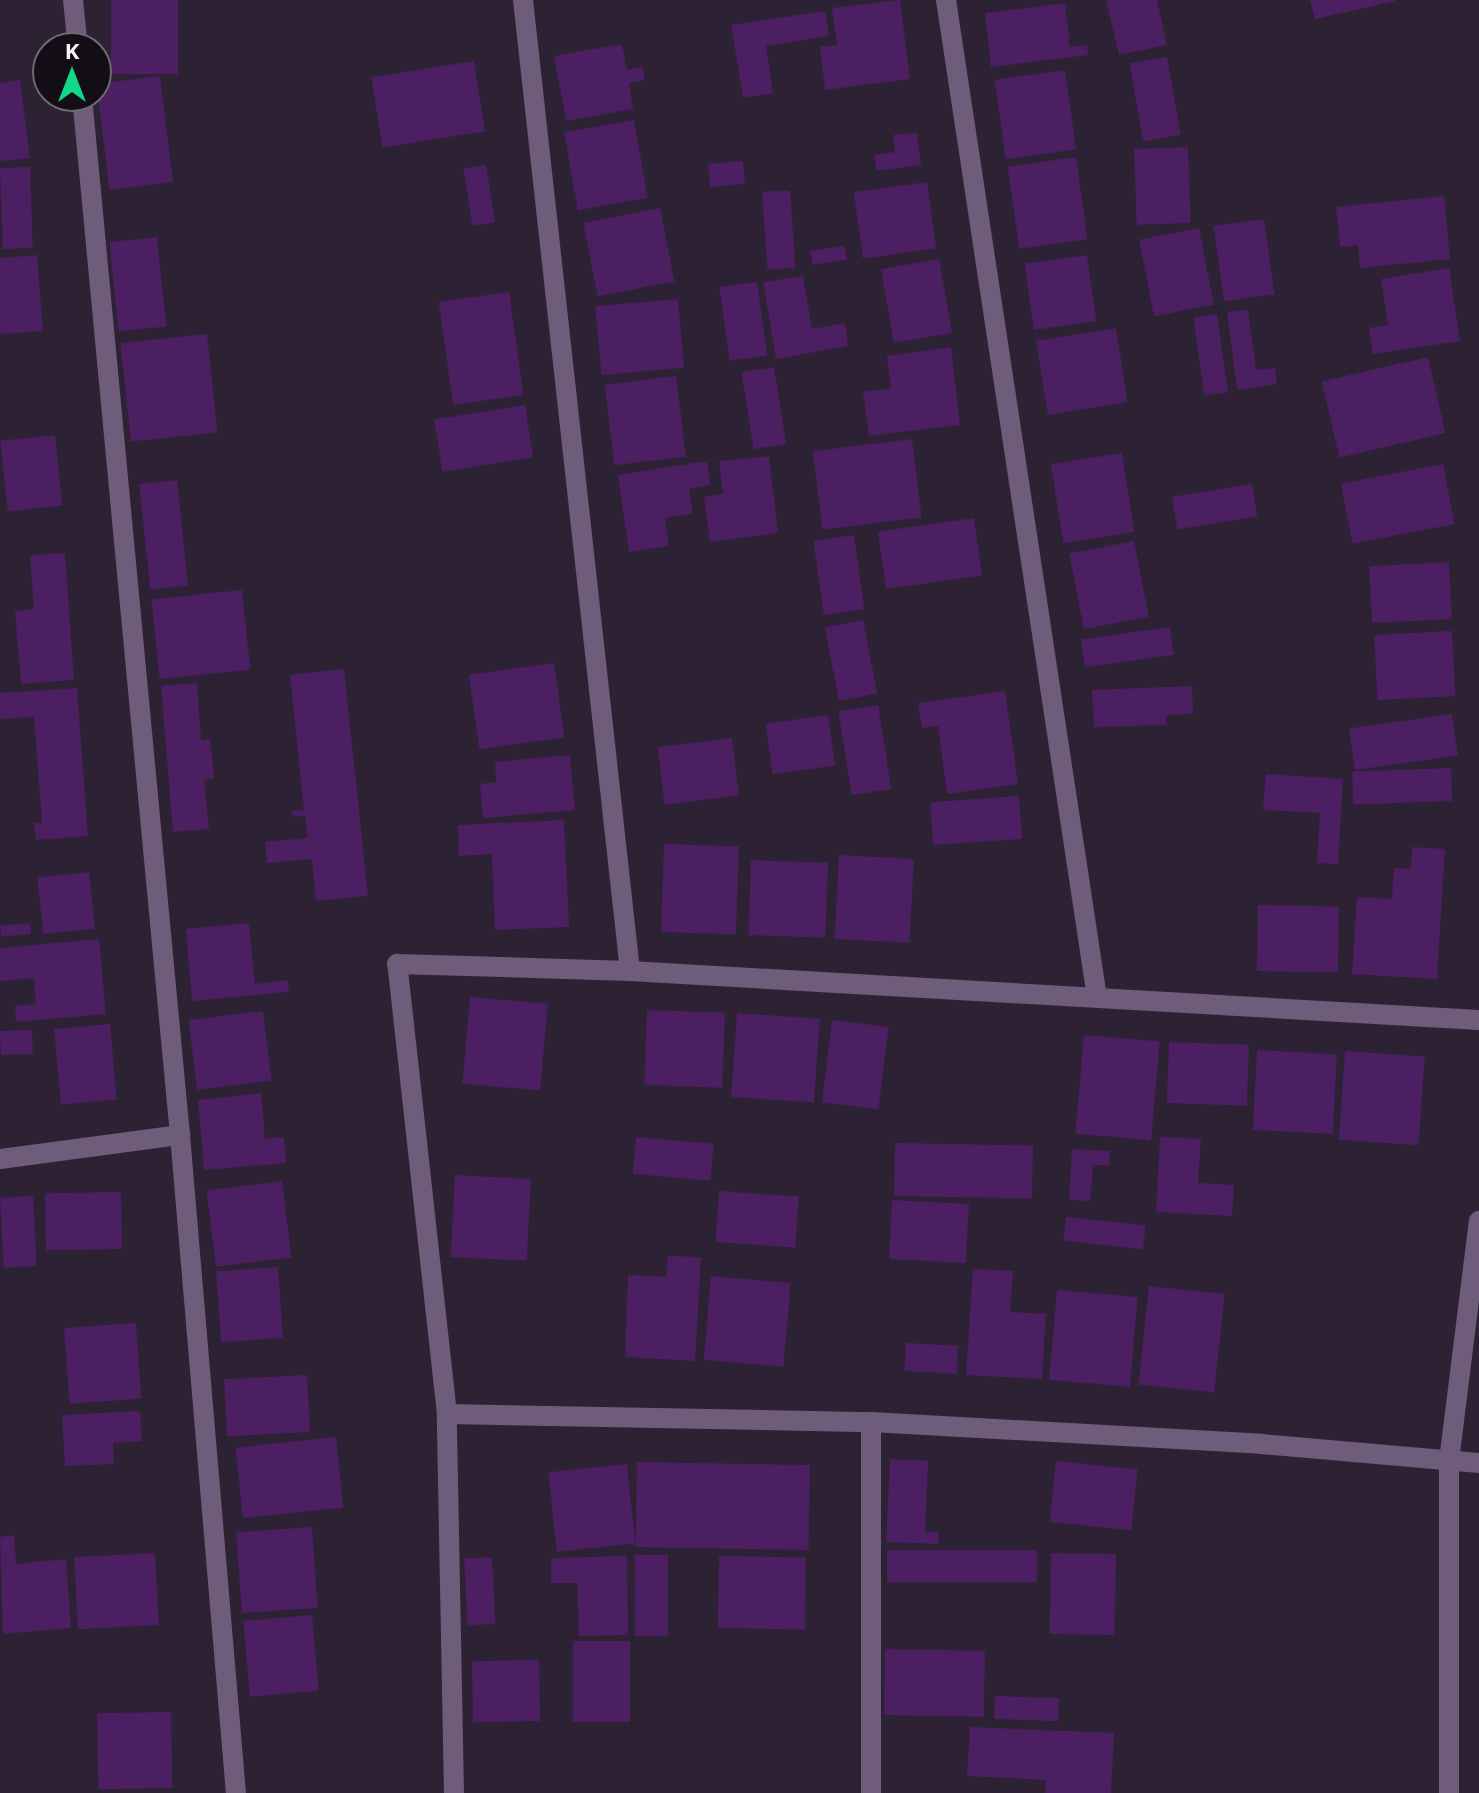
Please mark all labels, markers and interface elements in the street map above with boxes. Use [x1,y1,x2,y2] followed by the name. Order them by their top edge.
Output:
[32,32,112,112] north arrow
[65,35,79,65] text: K

